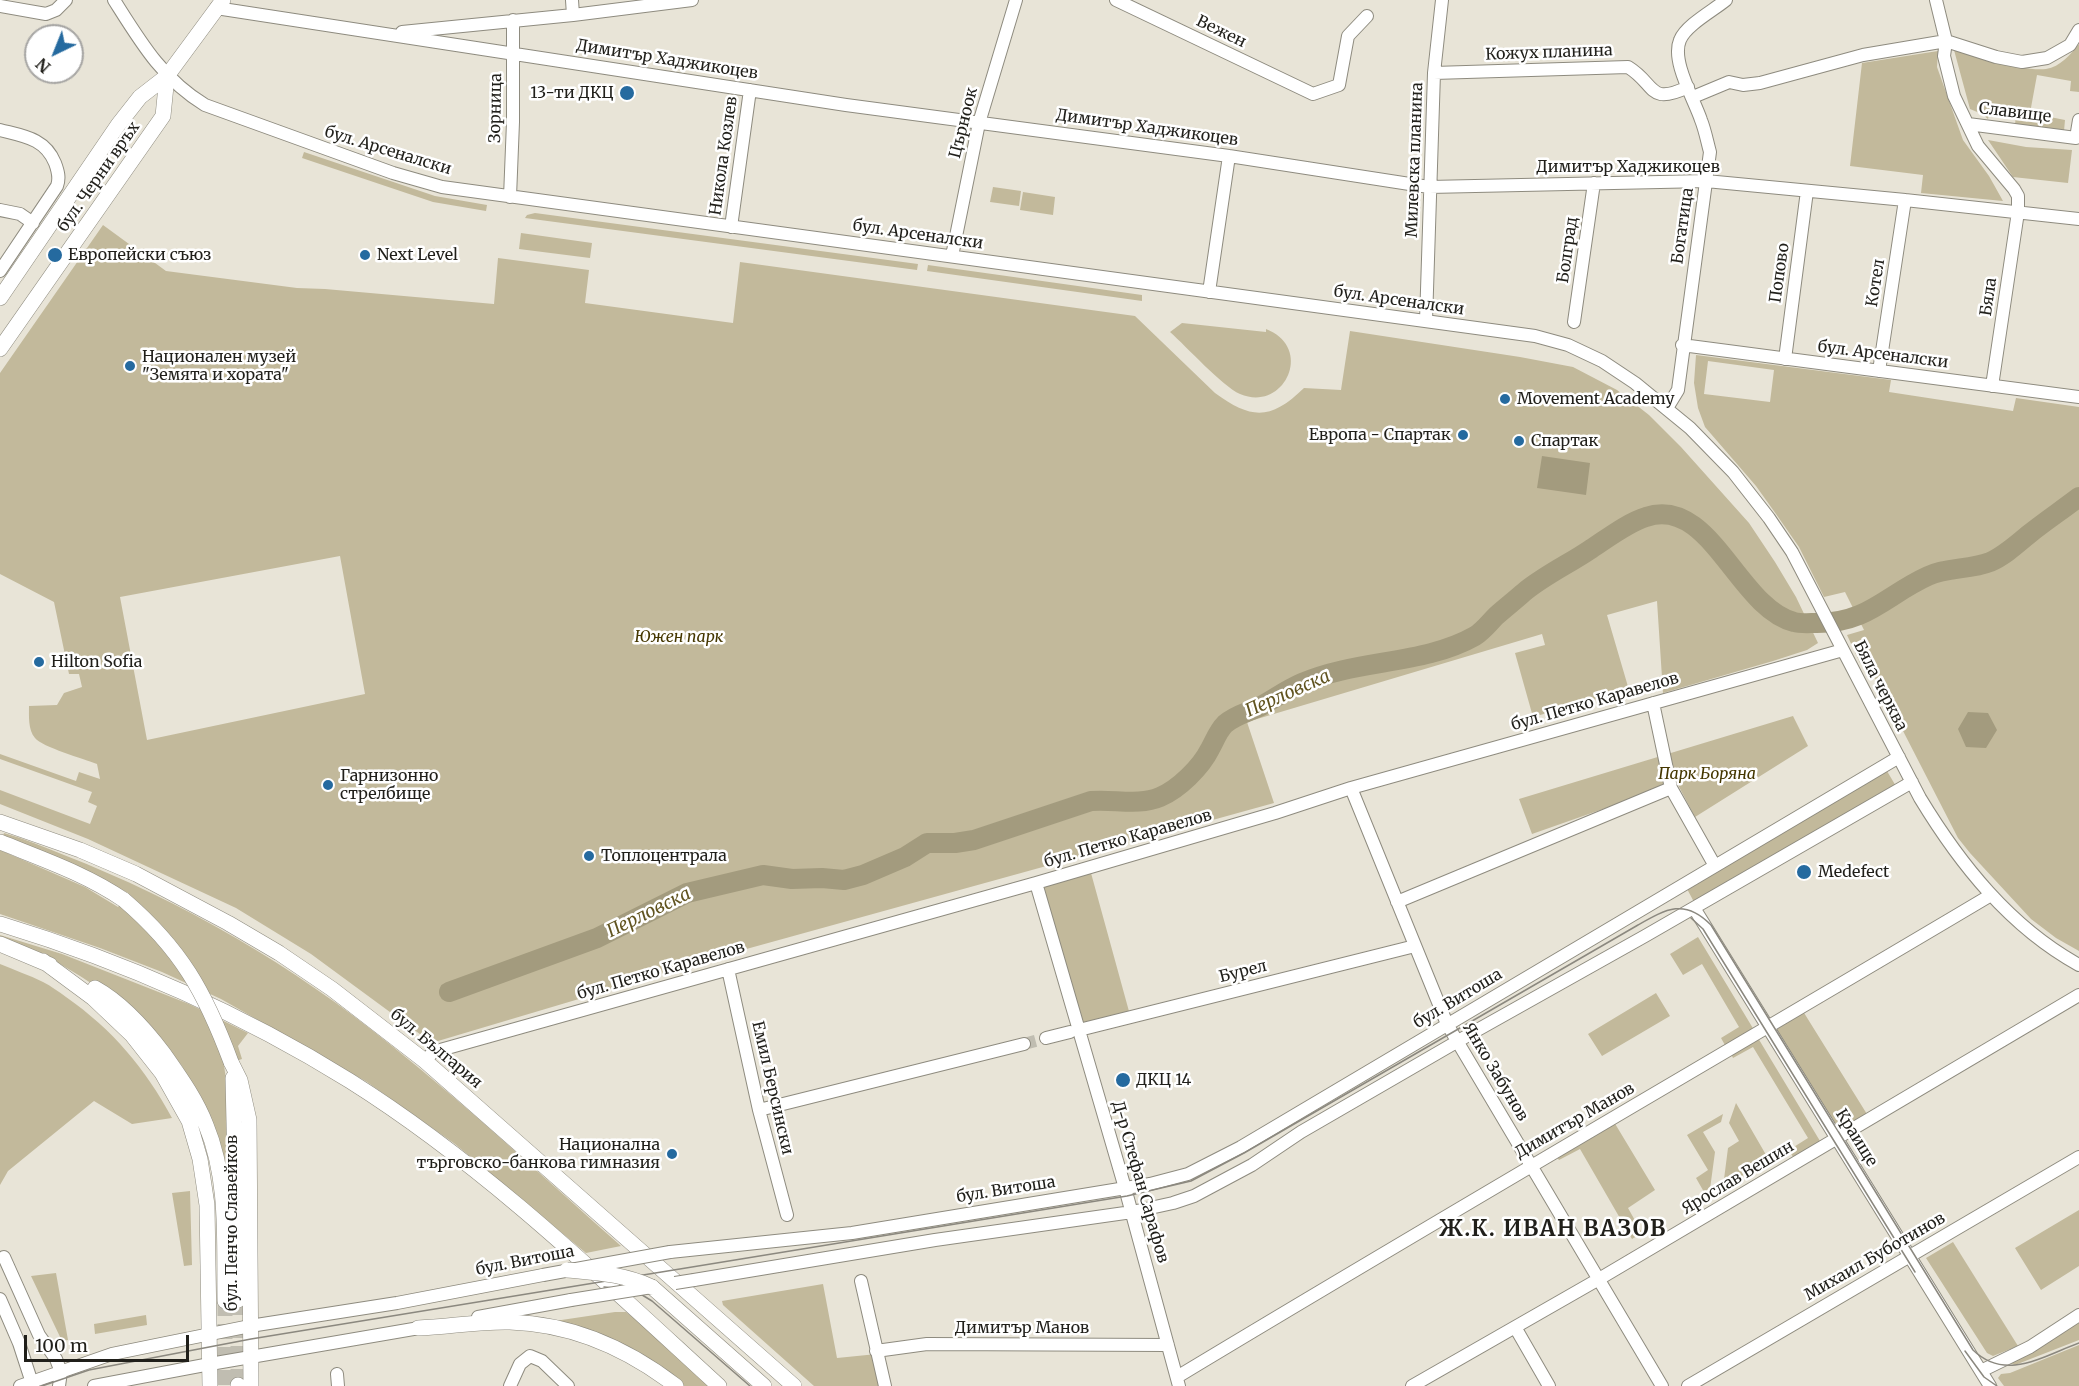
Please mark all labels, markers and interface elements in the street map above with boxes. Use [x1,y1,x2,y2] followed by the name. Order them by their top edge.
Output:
[1193,12,1249,52] street label: Вежен
[24,24,84,84] north arrow
[575,36,759,84] street label: Димитър Хаджикоцев
[1485,41,1613,65] street label: Кожух планина
[32,54,55,77] text: N
[486,73,506,143] street label: Зорница
[1403,82,1427,238] street label: Милевска планина
[530,83,614,103] place label: 13-ти ДКЦ
[618,84,636,102] marker: 13-ти ДКЦ
[946,85,982,161] street label: Църноок
[706,95,742,217] street label: Никола Козлев
[1978,99,2052,127] street label: Славище
[1055,106,1239,150] street label: Димитър Хаджикоцев
[54,118,144,236] street label: бул. Черни връх
[322,123,454,179] street label: бул. Арсеналски
[1536,157,1720,177] street label: Димитър Хаджикоцев
[1668,187,1698,265] street label: Богатица
[852,216,984,254] street label: бул. Арсеналски
[1554,216,1582,284] street label: Болград
[1766,242,1794,304] street label: Попово
[68,245,211,265] place label: Европейски съюз
[377,245,458,265] place label: Next Level
[46,246,64,264] marker: Европейски съюз
[358,248,372,262] marker: Next Level
[1863,258,1889,308] street label: Котел
[1977,277,2001,317] street label: Бяла
[1333,282,1465,320] street label: бул. Арсеналски
[1817,337,1949,373] street label: бул. Арсеналски
[142,347,296,385] place label: Национален музей "Земята и хората"
[123,359,137,373] marker: Национален музей "Земята и хората"
[1517,389,1675,409] place label: Movement Academy
[1498,392,1512,406] marker: Movement Academy
[1309,425,1451,445] place label: Европа - Спартак
[1456,428,1470,442] marker: Европа - Спартак
[1531,431,1598,451] place label: Спартак
[1512,434,1526,448] marker: Спартак
[635,627,723,647] park label: Южен парк
[1849,638,1911,734] street label: Бяла черква
[51,652,142,672] place label: Hilton Sofia
[32,655,46,669] marker: Hilton Sofia
[1242,666,1334,722] water label: Перловска
[1509,669,1681,735] street label: бул. Петко Каравелов
[1658,764,1756,784] park label: Парк Боряна
[340,766,438,804] place label: Гарнизонно стрелбище
[321,778,335,792] marker: Гарнизонно стрелбище
[1042,806,1214,872] street label: бул. Петко Каравелов
[601,846,727,866] place label: Топлоцентрала
[582,849,596,863] marker: Топлоцентрала
[1818,862,1889,882] place label: Medefect
[1795,863,1813,881] marker: Medefect
[604,883,694,943] water label: Перловска
[575,938,747,1004] street label: бул. Петко Каравелов
[1217,957,1269,987] street label: Бурел
[1410,965,1506,1033] street label: бул. Витоша
[386,1005,486,1093] street label: бул. България
[747,1019,797,1157] street label: Емил Берсински
[1458,1019,1532,1125] street label: Янко Забунов
[1136,1070,1191,1090] place label: ДКЦ 14
[1114,1071,1132,1089] marker: ДКЦ 14
[1512,1079,1638,1163] street label: Димитър Манов
[1108,1099,1172,1265] street label: Д-р Стефан Сарафов
[1831,1106,1881,1170] street label: Краище
[222,1135,242,1311] street label: бул. Пенчо Славейков
[417,1135,660,1173] place label: Национална търговско-банкова гимназия
[1678,1137,1798,1219] street label: Ярослав Вешин
[665,1147,679,1161] marker: Национална търговско-банкова гимназия
[955,1173,1057,1207] street label: бул. Витоша
[1801,1209,1949,1305] street label: Михаил Буботинов
[1439,1217,1667,1243] district label: Ж.К. ИВАН ВАЗОВ
[474,1242,576,1280] street label: бул. Витоша
[955,1318,1089,1338] street label: Димитър Манов
[27,1323,192,1361] scale bar
[35,1334,88,1357] text: 100 m

